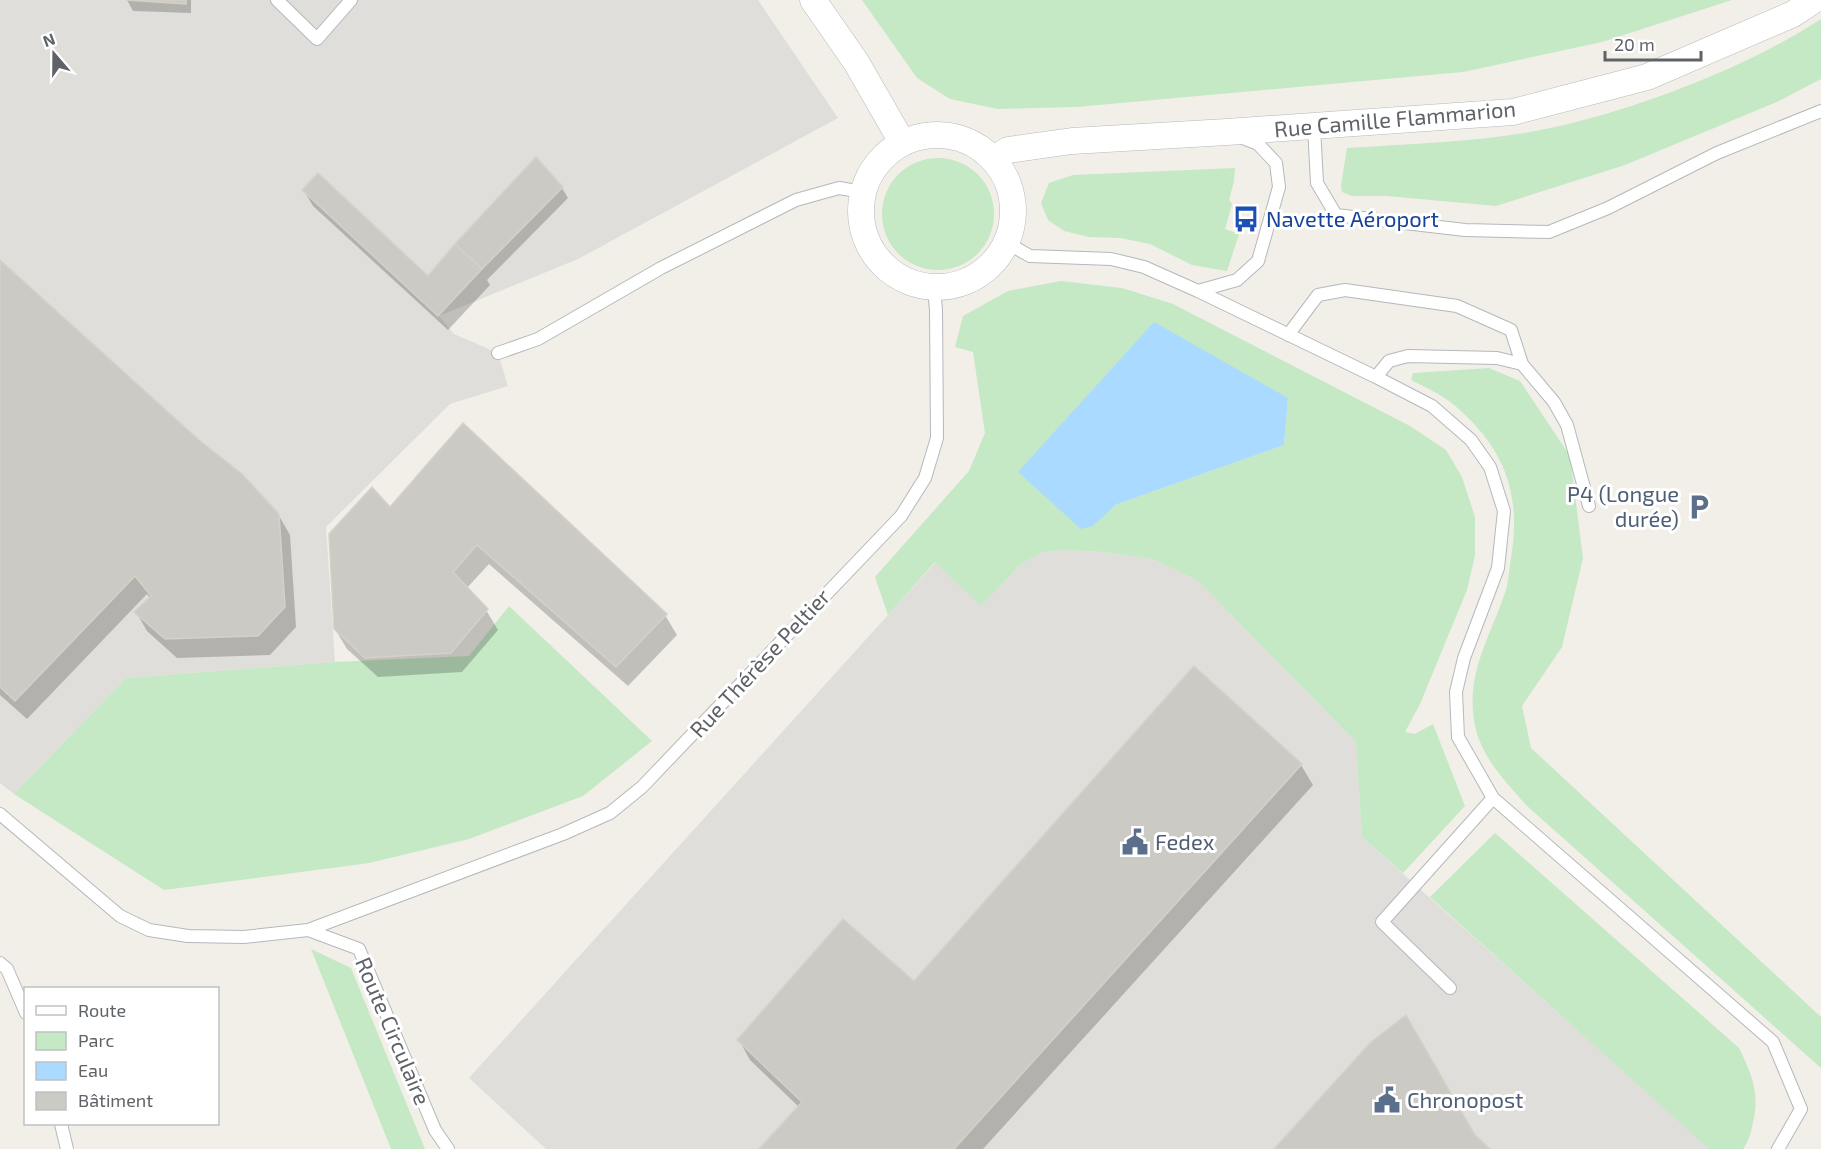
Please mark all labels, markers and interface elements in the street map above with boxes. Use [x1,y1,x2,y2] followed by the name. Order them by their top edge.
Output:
[24,24,84,84] north arrow
[1605,24,1701,62] scale bar
[40,29,57,50] text: N
[1614,33,1655,55] text: 20 m
[1273,94,1517,142] street label: Rue Camille Flammarion
[1231,204,1261,234] bus stop icon: Navette Aéroport
[1266,205,1439,231] place label: Navette Aéroport
[1567,480,1679,531] place label: P4 (Longue durée)
[1684,492,1714,522] parking icon: P4 (Longue durée)
[684,583,835,742] street label: Rue Thérèse Peltier
[1120,827,1150,857] public building icon: Fedex
[1155,828,1215,854] place label: Fedex
[351,953,437,1108] street label: Route Circulaire
[24,987,219,1125] legend
[78,999,126,1021] text: Route
[78,1029,114,1051] text: Parc
[78,1059,108,1081] text: Eau
[1372,1085,1402,1115] public building icon: Chronopost
[1407,1086,1523,1112] place label: Chronopost
[78,1089,153,1111] text: Bâtiment

